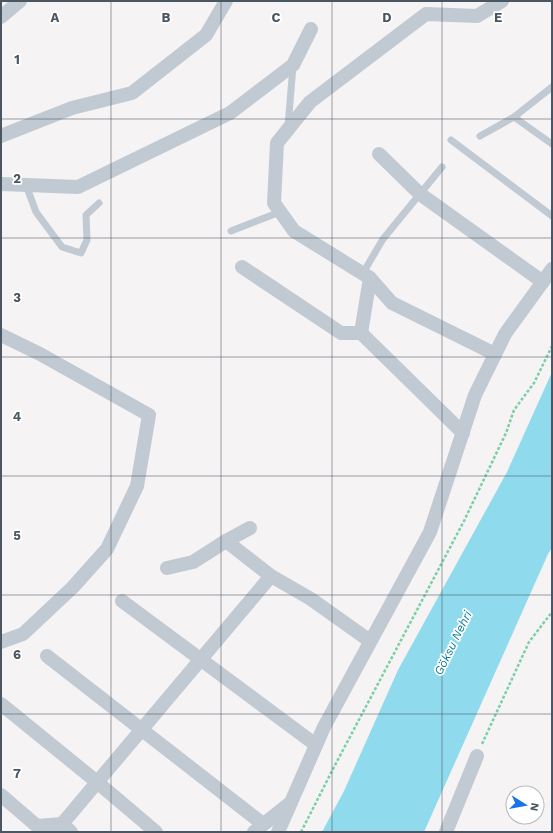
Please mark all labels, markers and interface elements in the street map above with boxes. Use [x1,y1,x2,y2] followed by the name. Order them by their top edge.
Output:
[51,10,60,25] text: A
[162,10,171,25] text: B
[272,10,281,25] text: C
[382,10,392,25] text: D
[494,10,502,25] text: E
[14,52,20,67] text: 1
[13,171,21,186] text: 2
[13,290,21,305] text: 3
[13,409,22,424] text: 4
[13,528,21,543] text: 5
[431,608,475,677] water label: Göksu Nehri
[13,647,21,662] text: 6
[13,766,21,781] text: 7
[505,785,545,825] north arrow
[527,802,541,812] text: N

